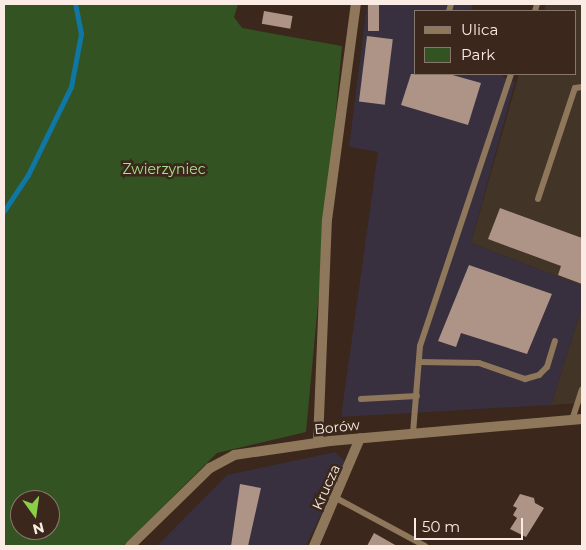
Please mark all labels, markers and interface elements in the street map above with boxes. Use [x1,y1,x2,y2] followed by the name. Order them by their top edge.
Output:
[414,10,576,75] legend
[461,20,498,39] text: Ulica
[461,45,495,64] text: Park
[122,161,206,177] park label: Zwierzyniec
[313,416,361,438] street label: Borów
[309,462,343,512] street label: Krucza
[10,490,60,540] north arrow
[416,508,525,540] scale bar
[422,517,460,536] text: 50 m
[31,518,46,539] text: N

